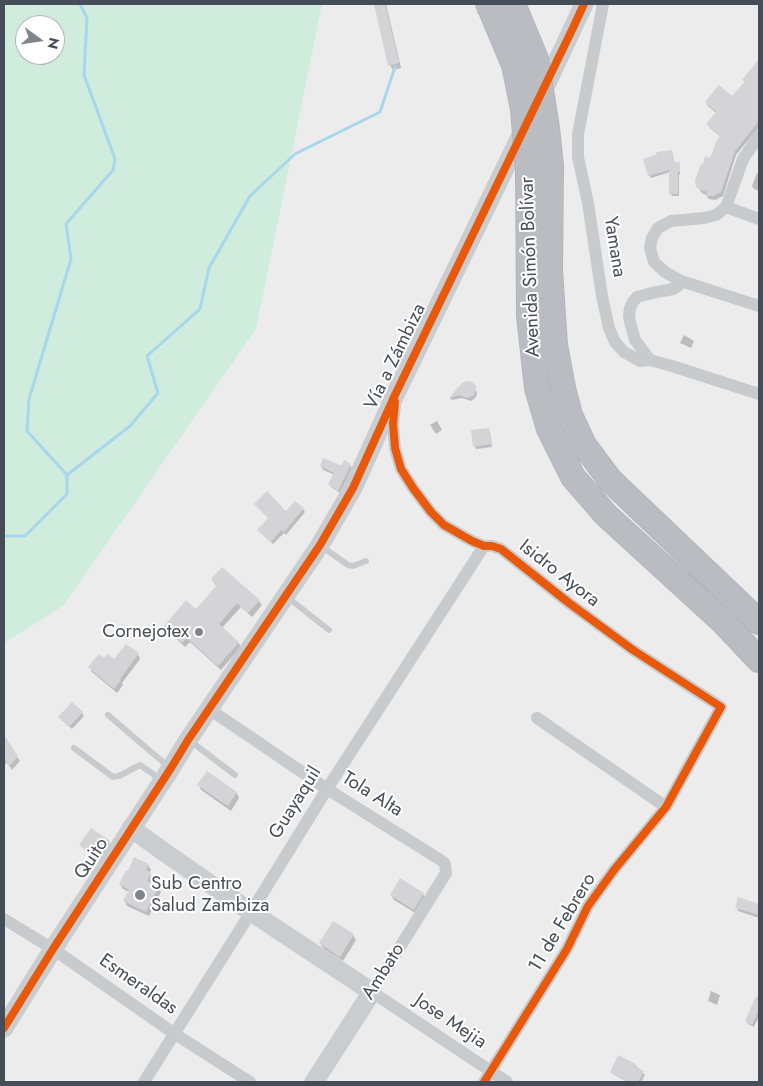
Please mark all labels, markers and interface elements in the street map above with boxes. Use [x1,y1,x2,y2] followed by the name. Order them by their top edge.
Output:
[15,15,65,65] north arrow
[43,36,65,51] text: N
[516,176,546,358] street label: Avenida Simón Bolívar
[598,215,630,279] street label: Yamana
[361,300,431,414] street label: Vía a Zámbiza
[514,535,604,613] street label: Isidro Ayora
[102,621,189,643] place label: Cornejotex
[193,626,205,638] marker: Cornejotex
[265,762,327,844] street label: Guayaquil
[337,768,407,822] street label: Tola Alta
[70,834,114,884] street label: Quito
[525,869,601,977] street label: 11 de Febrero
[151,873,269,917] place label: Sub Centro Salud Zambiza
[133,888,147,902] marker: Sub Centro Salud Zambiza
[358,940,410,1004] street label: Ambato
[94,950,182,1020] street label: Esmeraldas
[410,990,490,1054] street label: Jose Mejia

